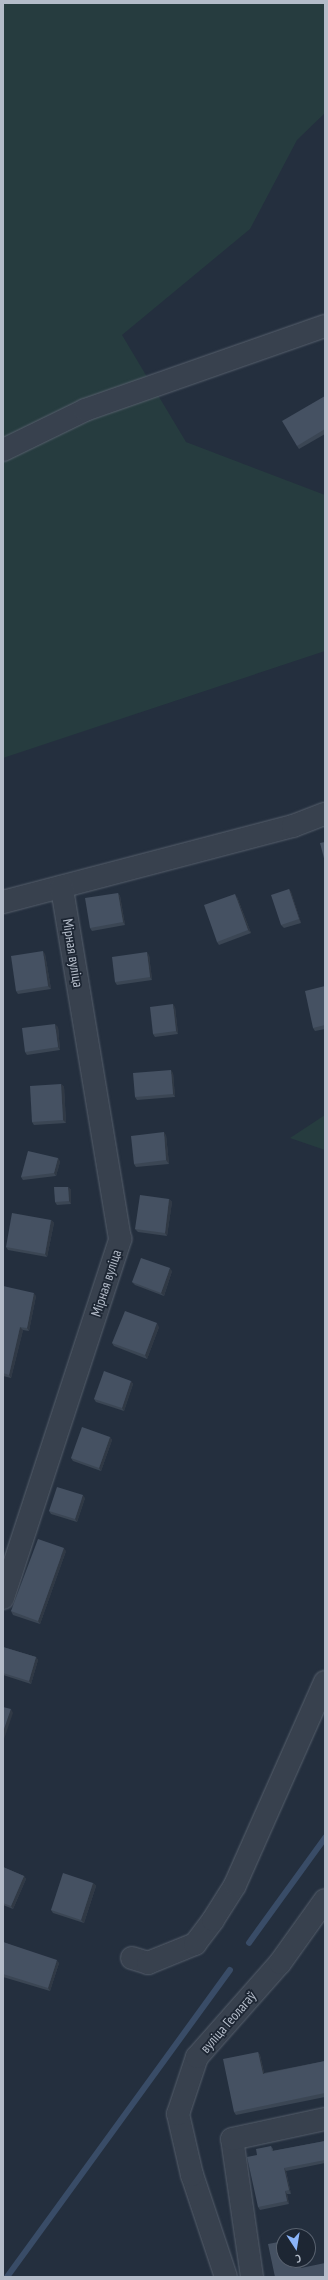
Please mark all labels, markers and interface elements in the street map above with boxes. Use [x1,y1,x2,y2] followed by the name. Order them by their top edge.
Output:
[59,917,87,989] street label: Мірная вуліца
[87,1247,125,1319] street label: Мірная вуліца
[197,1988,259,2056] street label: вуліца Геолагаў
[276,2228,316,2268] north arrow
[294,2251,302,2266] text: С

